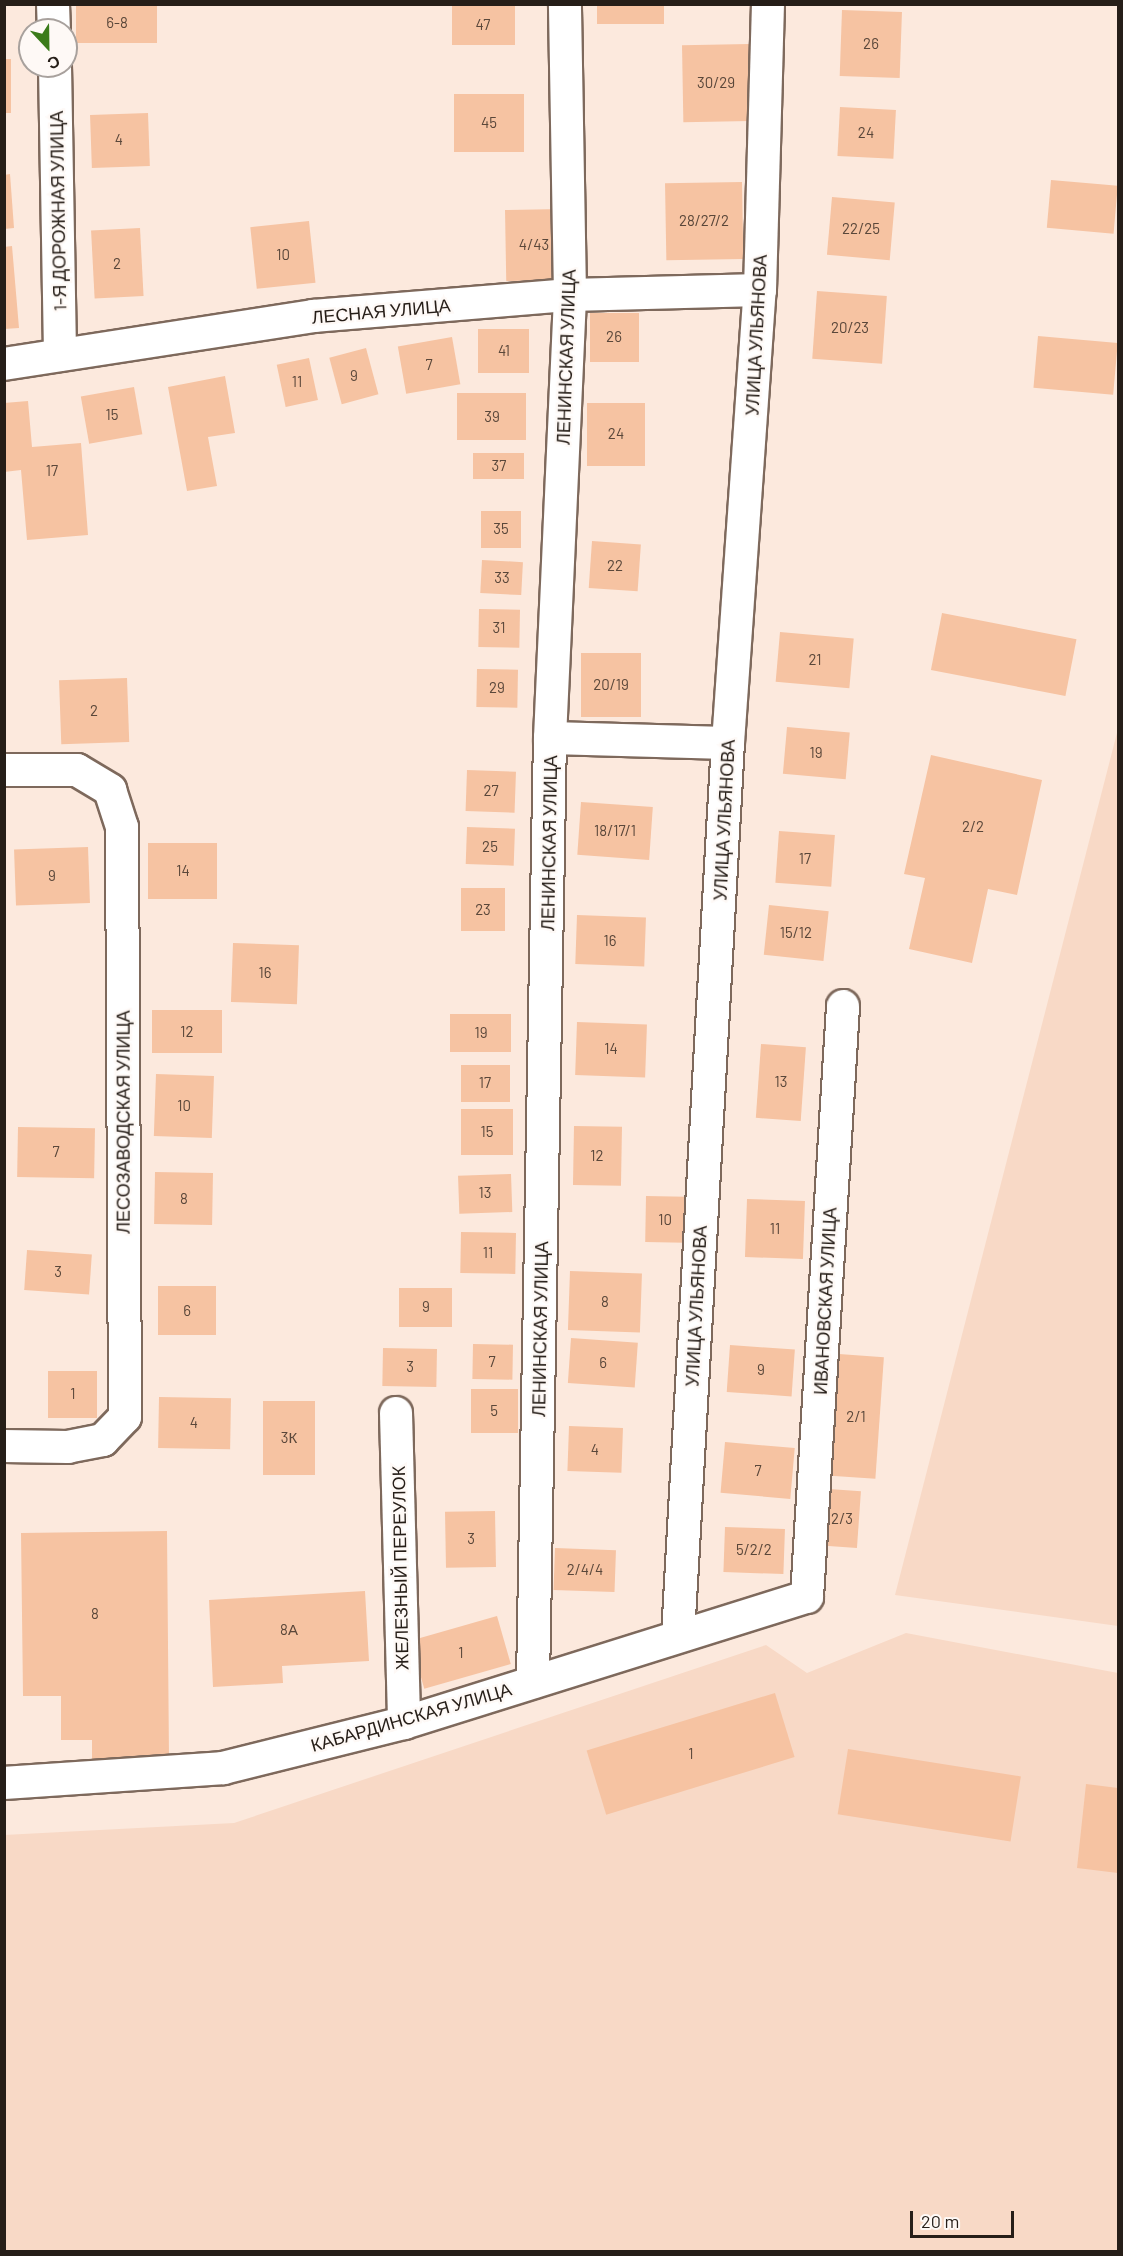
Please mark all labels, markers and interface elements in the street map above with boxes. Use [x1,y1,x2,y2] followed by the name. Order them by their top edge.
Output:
[106,14,128,32] house number: 6-8
[476,16,490,34] house number: 47
[18,18,78,78] north arrow
[863,35,879,53] house number: 26
[45,52,63,74] text: С
[697,74,735,92] house number: 30/29
[45,111,71,311] street label: 1-Я ДОРОЖНАЯ УЛИЦА
[481,114,497,132] house number: 45
[858,124,874,142] house number: 24
[115,131,123,149] house number: 4
[679,212,729,230] house number: 28/27/2
[842,220,880,238] house number: 22/25
[519,236,549,254] house number: 4/43
[276,246,290,264] house number: 10
[741,254,771,416] street label: УЛИЦА УЛЬЯНОВА
[113,255,121,273] house number: 2
[552,269,580,445] street label: ЛЕНИНСКАЯ УЛИЦА
[311,294,451,328] street label: ЛЕСНАЯ УЛИЦА
[831,319,869,337] house number: 20/23
[606,328,622,346] house number: 26
[498,342,510,360] house number: 41
[425,356,433,374] house number: 7
[350,367,358,385] house number: 9
[292,373,302,391] house number: 11
[106,406,118,424] house number: 15
[484,408,500,426] house number: 39
[608,425,624,443] house number: 24
[492,457,506,475] house number: 37
[46,462,58,480] house number: 17
[493,520,509,538] house number: 35
[607,557,623,575] house number: 22
[494,569,510,587] house number: 33
[493,619,505,637] house number: 31
[808,651,822,669] house number: 21
[593,676,629,694] house number: 20/19
[489,679,505,697] house number: 29
[90,702,98,720] house number: 2
[709,739,739,901] street label: УЛИЦА УЛЬЯНОВА
[809,744,823,762] house number: 19
[537,755,561,931] street label: ЛЕНИНСКАЯ УЛИЦА
[483,782,499,800] house number: 27
[962,818,984,836] house number: 2/2
[594,822,636,840] house number: 18/17/1
[482,838,498,856] house number: 25
[799,850,811,868] house number: 17
[176,862,190,880] house number: 14
[48,867,56,885] house number: 9
[475,901,491,919] house number: 23
[780,924,812,942] house number: 15/12
[604,932,616,950] house number: 16
[259,964,271,982] house number: 16
[112,1010,134,1234] street label: ЛЕСОЗАВОДСКАЯ УЛИЦА
[180,1023,194,1041] house number: 12
[474,1024,488,1042] house number: 19
[604,1040,618,1058] house number: 14
[775,1073,787,1091] house number: 13
[479,1074,491,1092] house number: 17
[177,1097,191,1115] house number: 10
[481,1123,493,1141] house number: 15
[52,1143,60,1161] house number: 7
[590,1147,604,1165] house number: 12
[479,1184,491,1202] house number: 13
[180,1190,188,1208] house number: 8
[809,1207,841,1395] street label: ИВАНОВСКАЯ УЛИЦА
[658,1211,672,1229] house number: 10
[770,1220,780,1238] house number: 11
[681,1225,711,1387] street label: УЛИЦА УЛЬЯНОВА
[528,1241,552,1417] street label: ЛЕНИНСКАЯ УЛИЦА
[483,1244,493,1262] house number: 11
[54,1263,62,1281] house number: 3
[601,1293,609,1311] house number: 8
[422,1298,430,1316] house number: 9
[183,1302,191,1320] house number: 6
[488,1353,496,1371] house number: 7
[599,1354,607,1372] house number: 6
[406,1358,414,1376] house number: 3
[757,1361,765,1379] house number: 9
[70,1385,76,1403] house number: 1
[490,1402,498,1420] house number: 5
[846,1408,866,1426] house number: 2/1
[190,1414,198,1432] house number: 4
[281,1429,297,1447] house number: 3К
[591,1441,599,1459] house number: 4
[754,1462,762,1480] house number: 7
[387,1466,413,1670] street label: ЖЕЛЕЗНЫЙ ПЕРЕУЛОК
[831,1510,853,1528] house number: 2/3
[467,1530,475,1548] house number: 3
[736,1541,772,1559] house number: 5/2/2
[567,1561,603,1579] house number: 2/4/4
[91,1605,99,1623] house number: 8
[280,1621,298,1639] house number: 8А
[458,1644,464,1662] house number: 1
[308,1678,514,1756] street label: КАБАРДИНСКАЯ УЛИЦА
[688,1745,694,1763] house number: 1
[913,2199,1016,2237] scale bar
[921,2210,959,2232] text: 20 m

